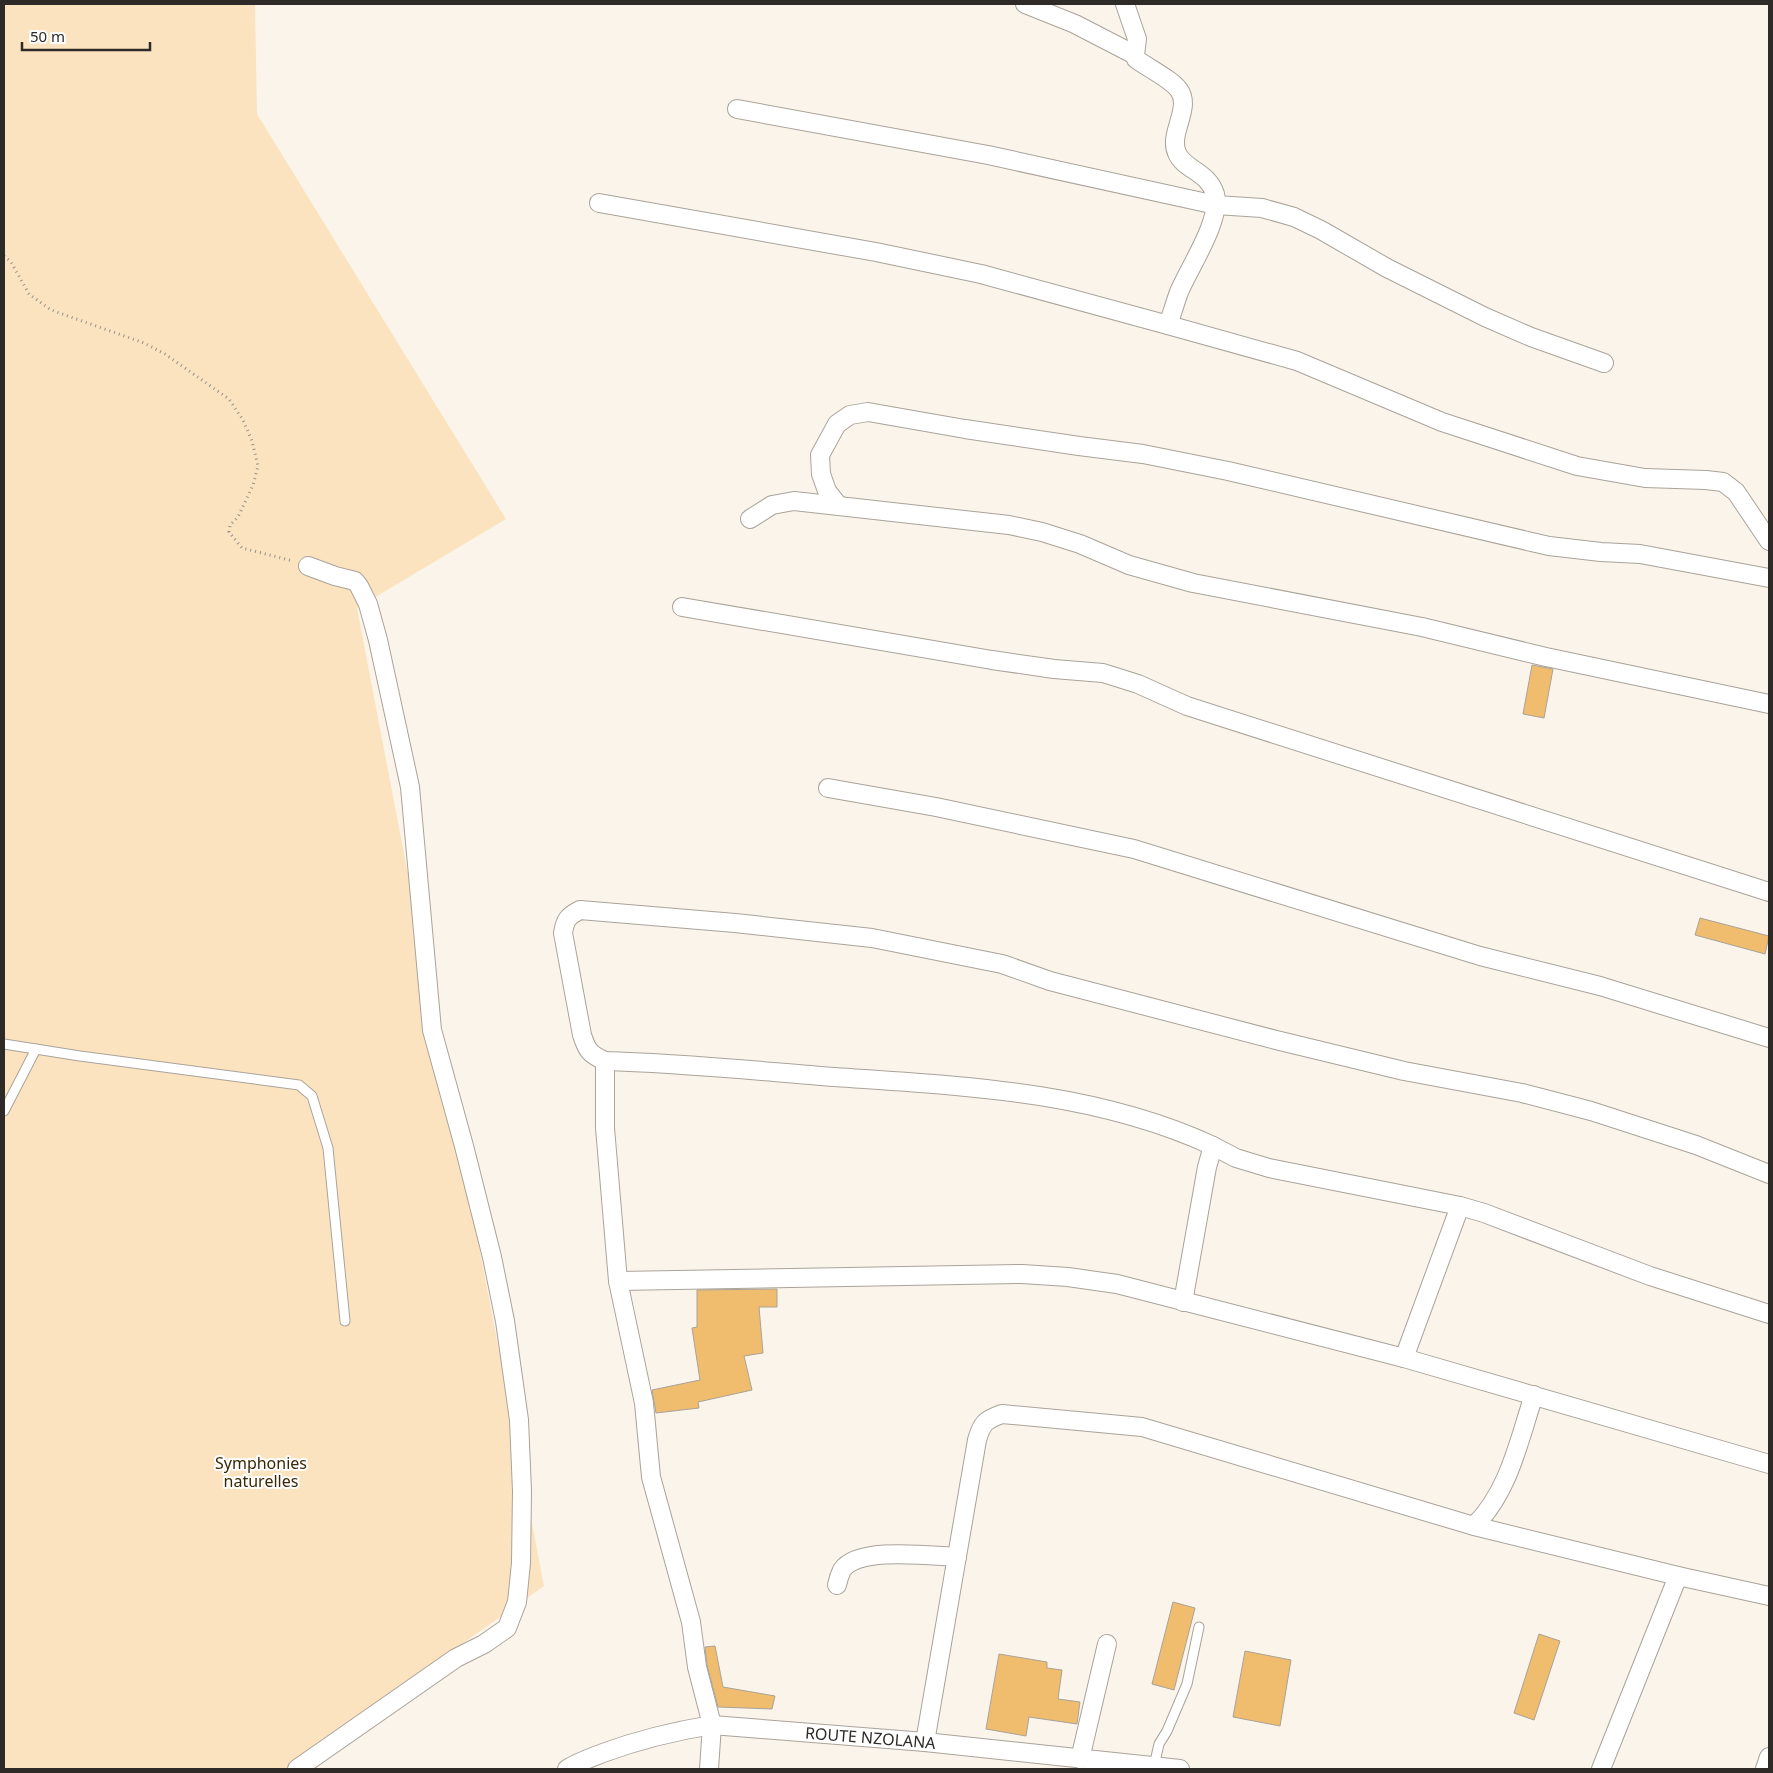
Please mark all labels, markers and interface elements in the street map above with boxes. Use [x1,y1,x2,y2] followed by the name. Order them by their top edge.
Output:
[22,20,150,52] scale bar
[30,26,65,46] text: 50 m
[215,1452,307,1492] park label: Symphonies naturelles
[804,1721,937,1754] street label: ROUTE NZOLANA

